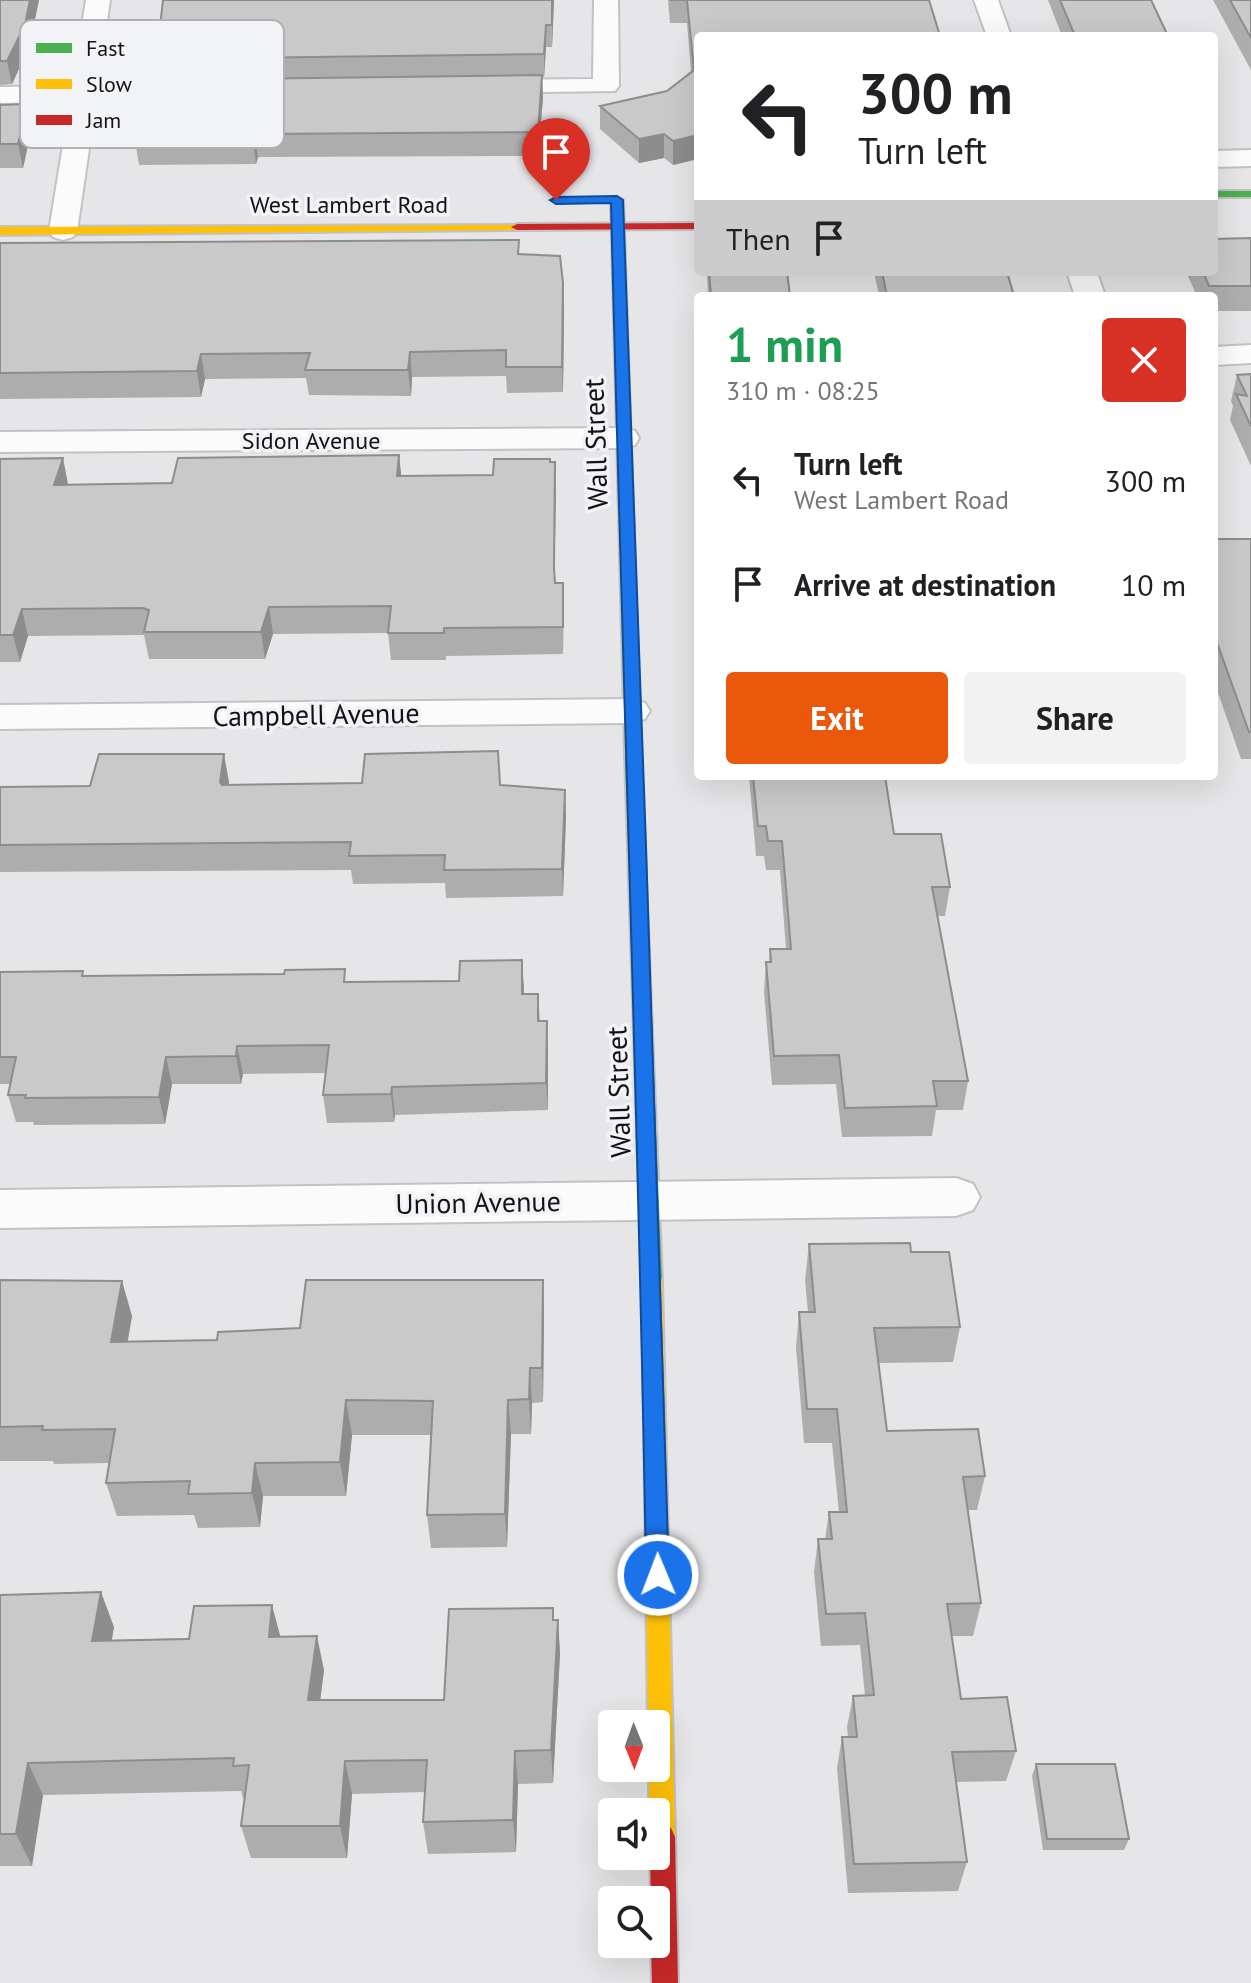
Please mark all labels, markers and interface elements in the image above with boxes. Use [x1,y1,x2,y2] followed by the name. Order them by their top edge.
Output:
[20,20,284,148] legend
[86,34,126,62] text: Fast
[858,57,1013,129] text: 300 m
[726,64,830,168] icon: left
[86,70,132,98] text: Slow
[85,106,121,134] text: Jam
[522,118,590,200] pin
[858,127,987,174] text: Turn left
[534,130,578,174] icon: arrive
[250,189,448,220] street label: West Lambert Road
[807,216,851,260] icon: arrive
[726,219,791,258] text: Then
[726,313,843,375] text: 1 min
[1102,318,1186,402] button: close
[726,374,880,407] text: 310 m · 08:25
[574,377,616,510] street label: Wall Street
[242,425,380,456] street label: Sidon Avenue
[794,444,902,483] text: Turn left
[726,458,770,502] icon: left
[1105,461,1186,500] text: 300 m
[794,483,1009,516] text: West Lambert Road
[726,562,770,606] icon: arrive
[794,565,1056,604] text: Arrive at destination
[1121,565,1186,604] text: 10 m
[726,672,948,764] button: Exit
[964,672,1186,764] button: Share
[212,694,420,734] street label: Campbell Avenue
[597,1025,639,1158] street label: Wall Street
[395,1182,561,1222] street label: Union Avenue
[616,1533,700,1617] position arrow
[598,1710,670,1782] north arrow
[598,1710,670,1958] map controls
[598,1798,670,1870] button: sound
[598,1886,670,1958] button: search

